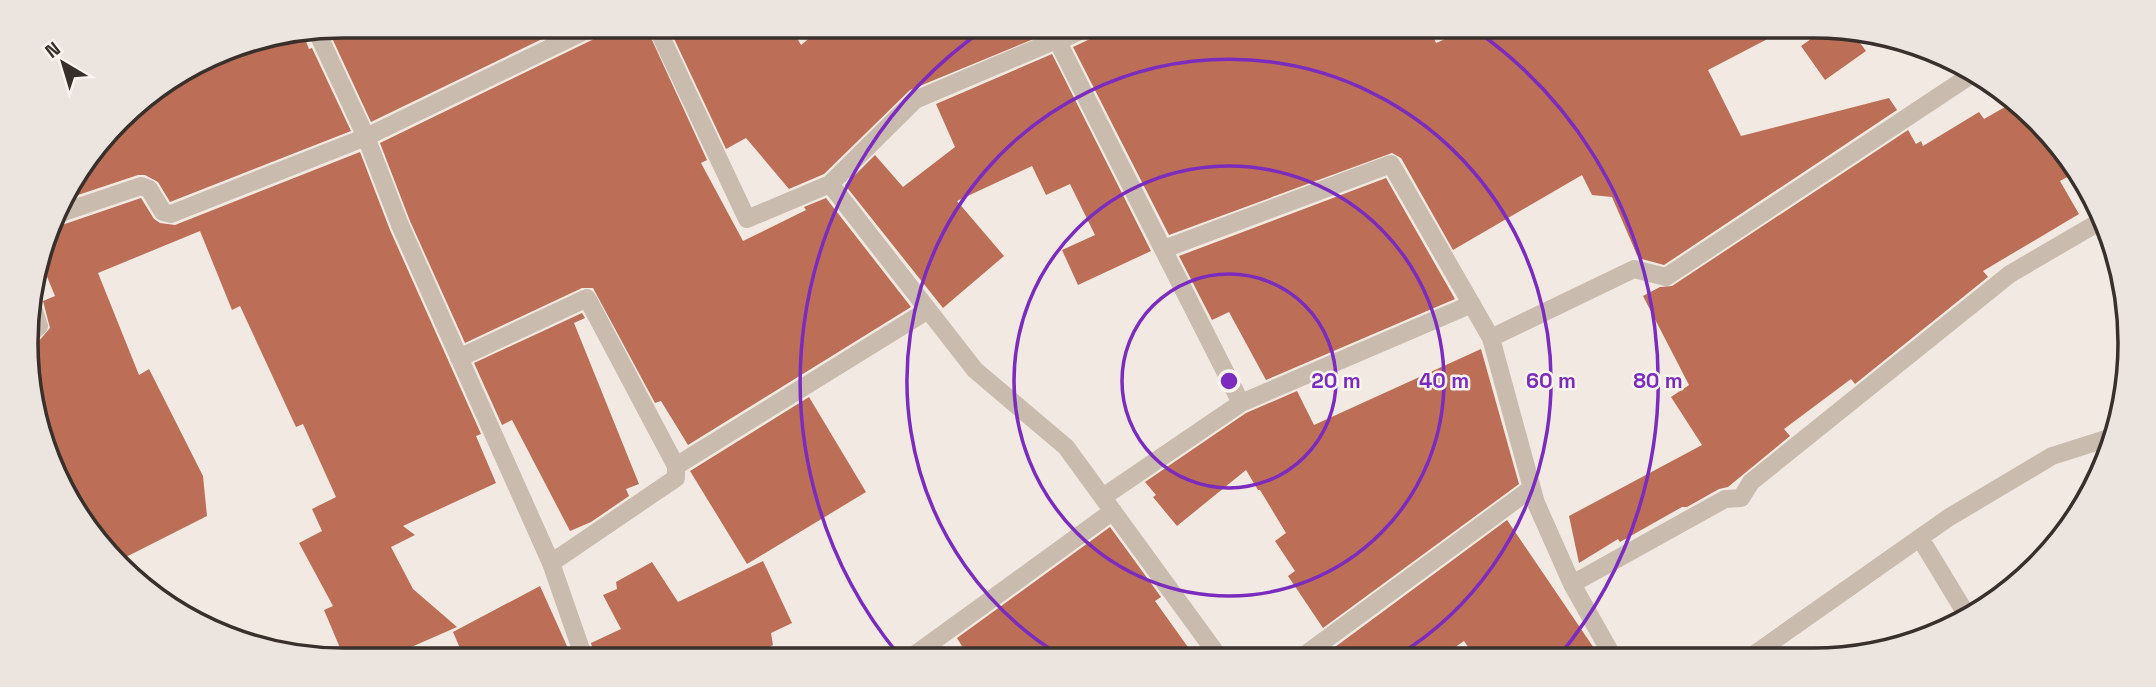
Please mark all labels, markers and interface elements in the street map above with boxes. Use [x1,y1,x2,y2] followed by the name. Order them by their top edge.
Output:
[28,28,98,98] north arrow
[40,36,66,64] text: N
[1311,367,1361,394] text: 20 m
[1419,367,1469,394] text: 40 m
[1526,367,1576,394] text: 60 m
[1633,367,1683,394] text: 80 m
[1217,369,1241,393] centre of rings

